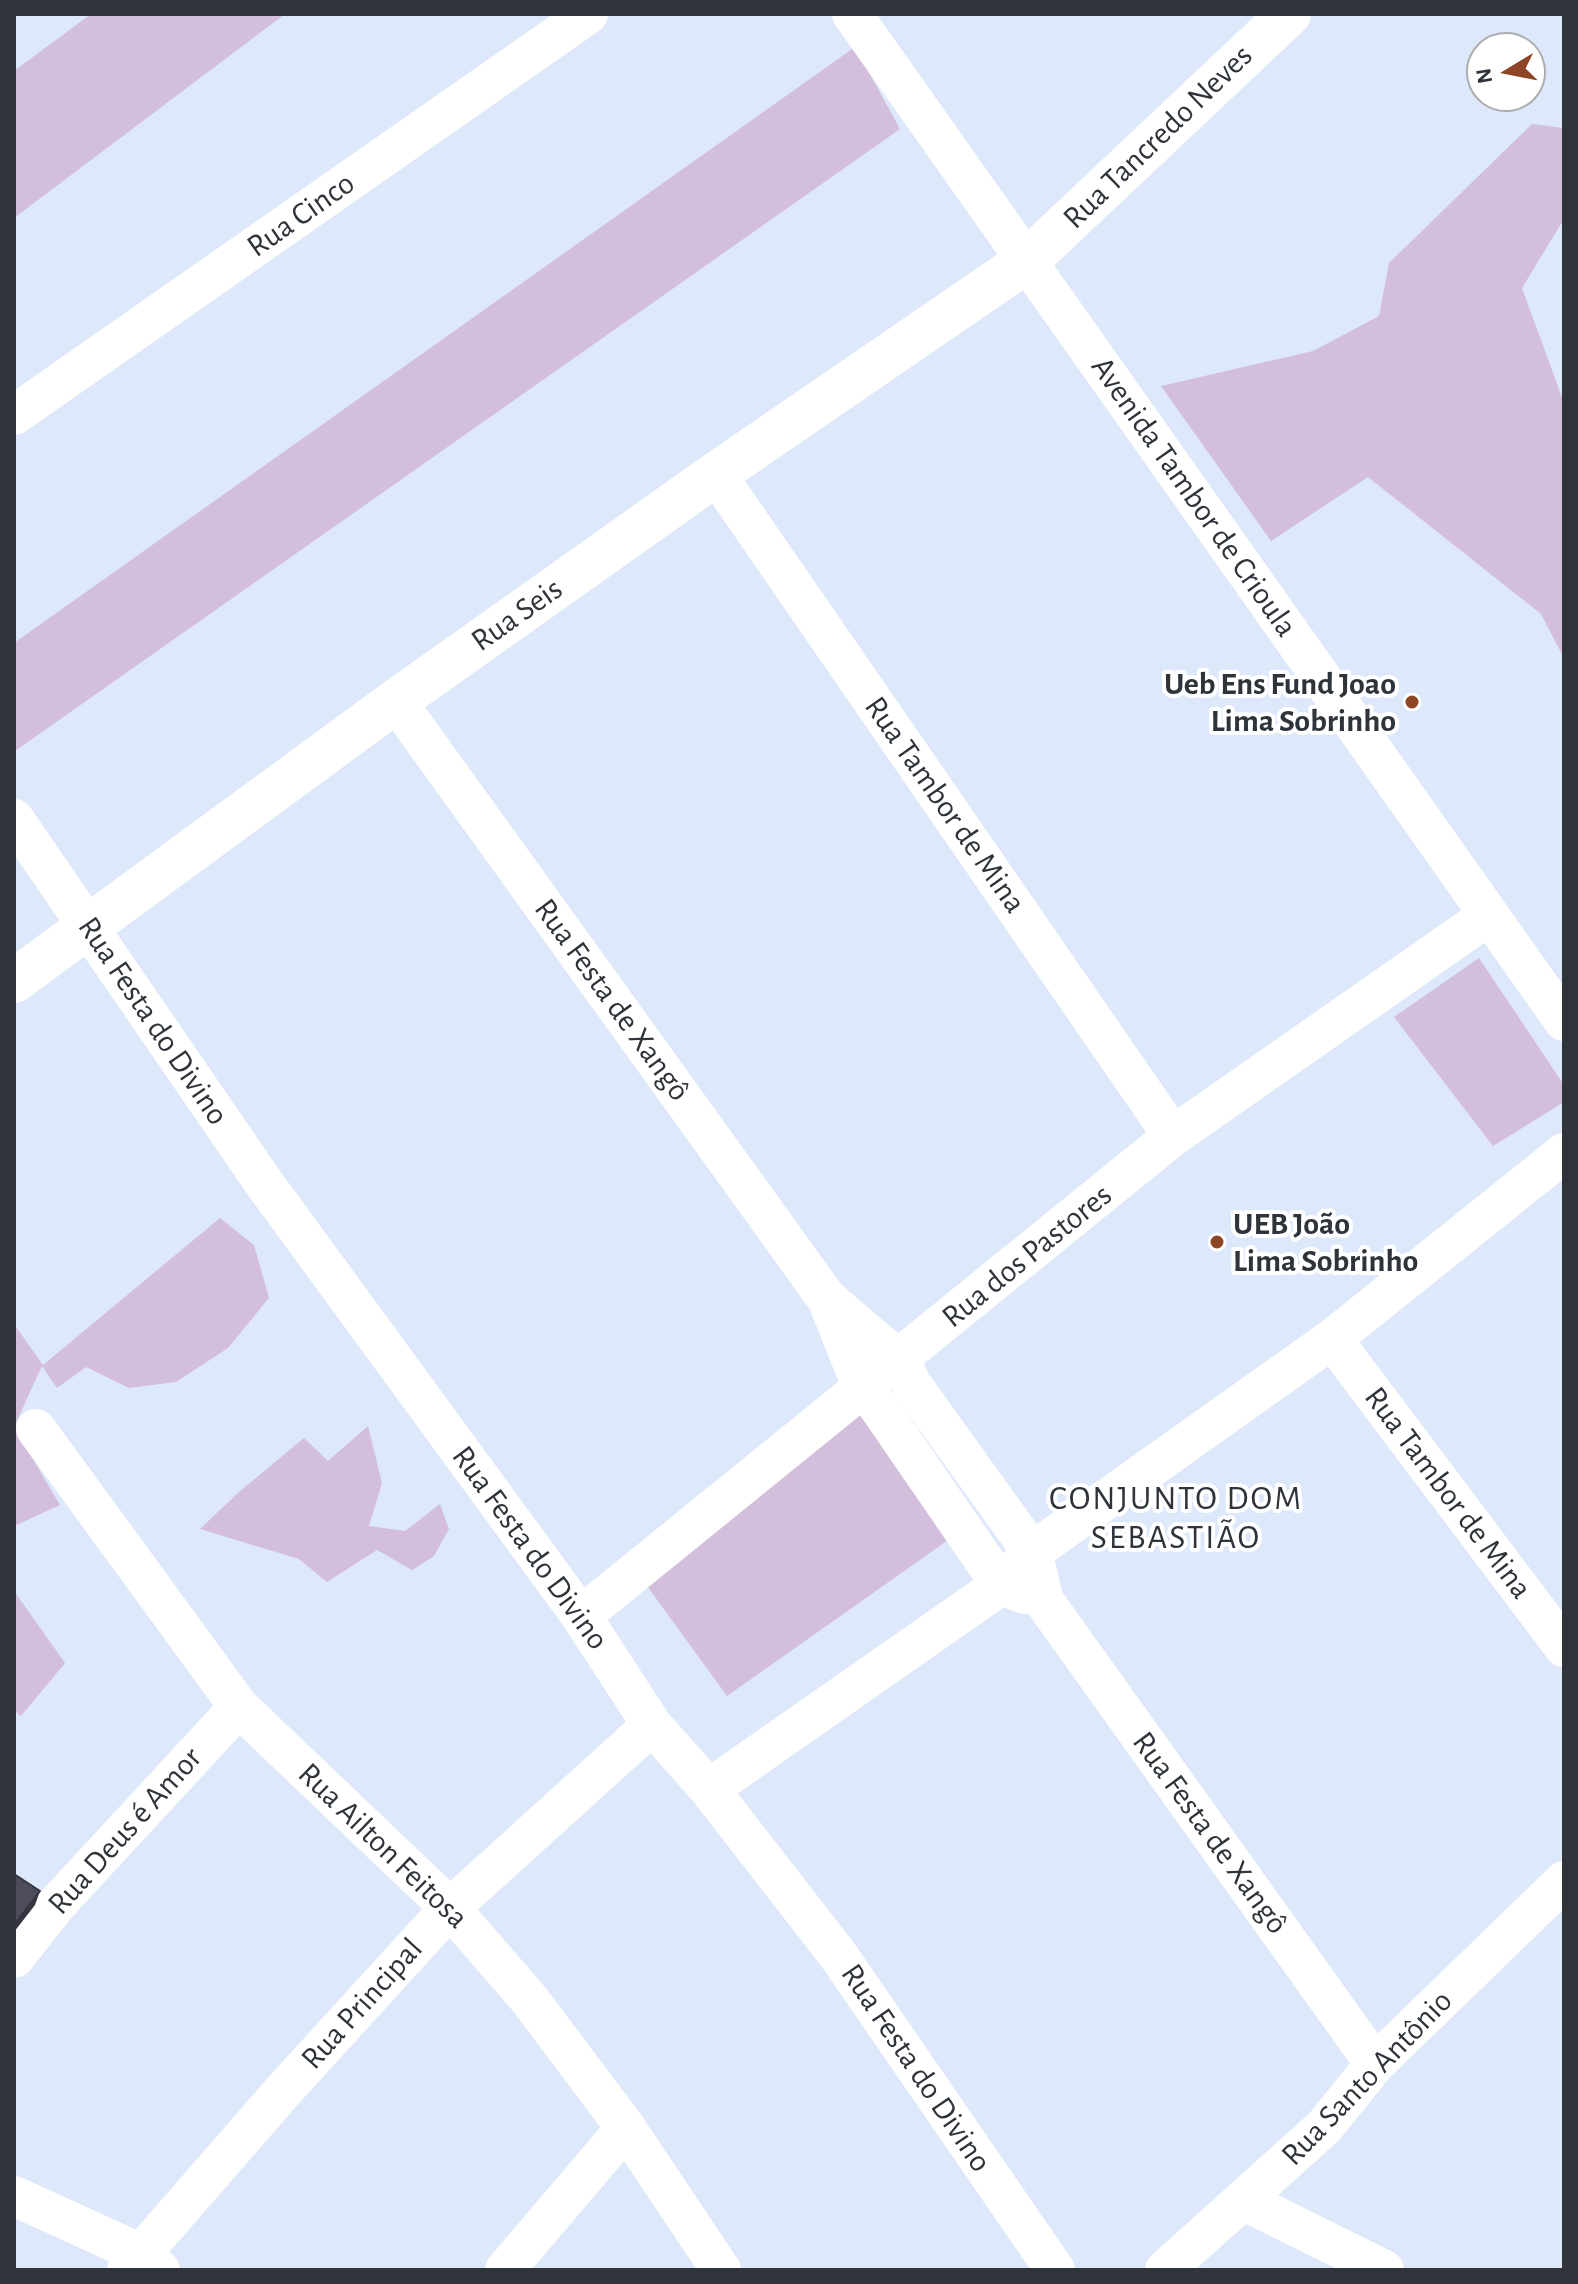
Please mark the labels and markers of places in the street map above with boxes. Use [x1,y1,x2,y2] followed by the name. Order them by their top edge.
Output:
[1164,665,1396,740] place label: Ueb Ens Fund Joao Lima Sobrinho
[1403,693,1421,711] marker: Ueb Ens Fund Joao Lima Sobrinho
[1233,1205,1418,1280] place label: UEB João Lima Sobrinho
[1208,1233,1226,1251] marker: UEB João Lima Sobrinho

